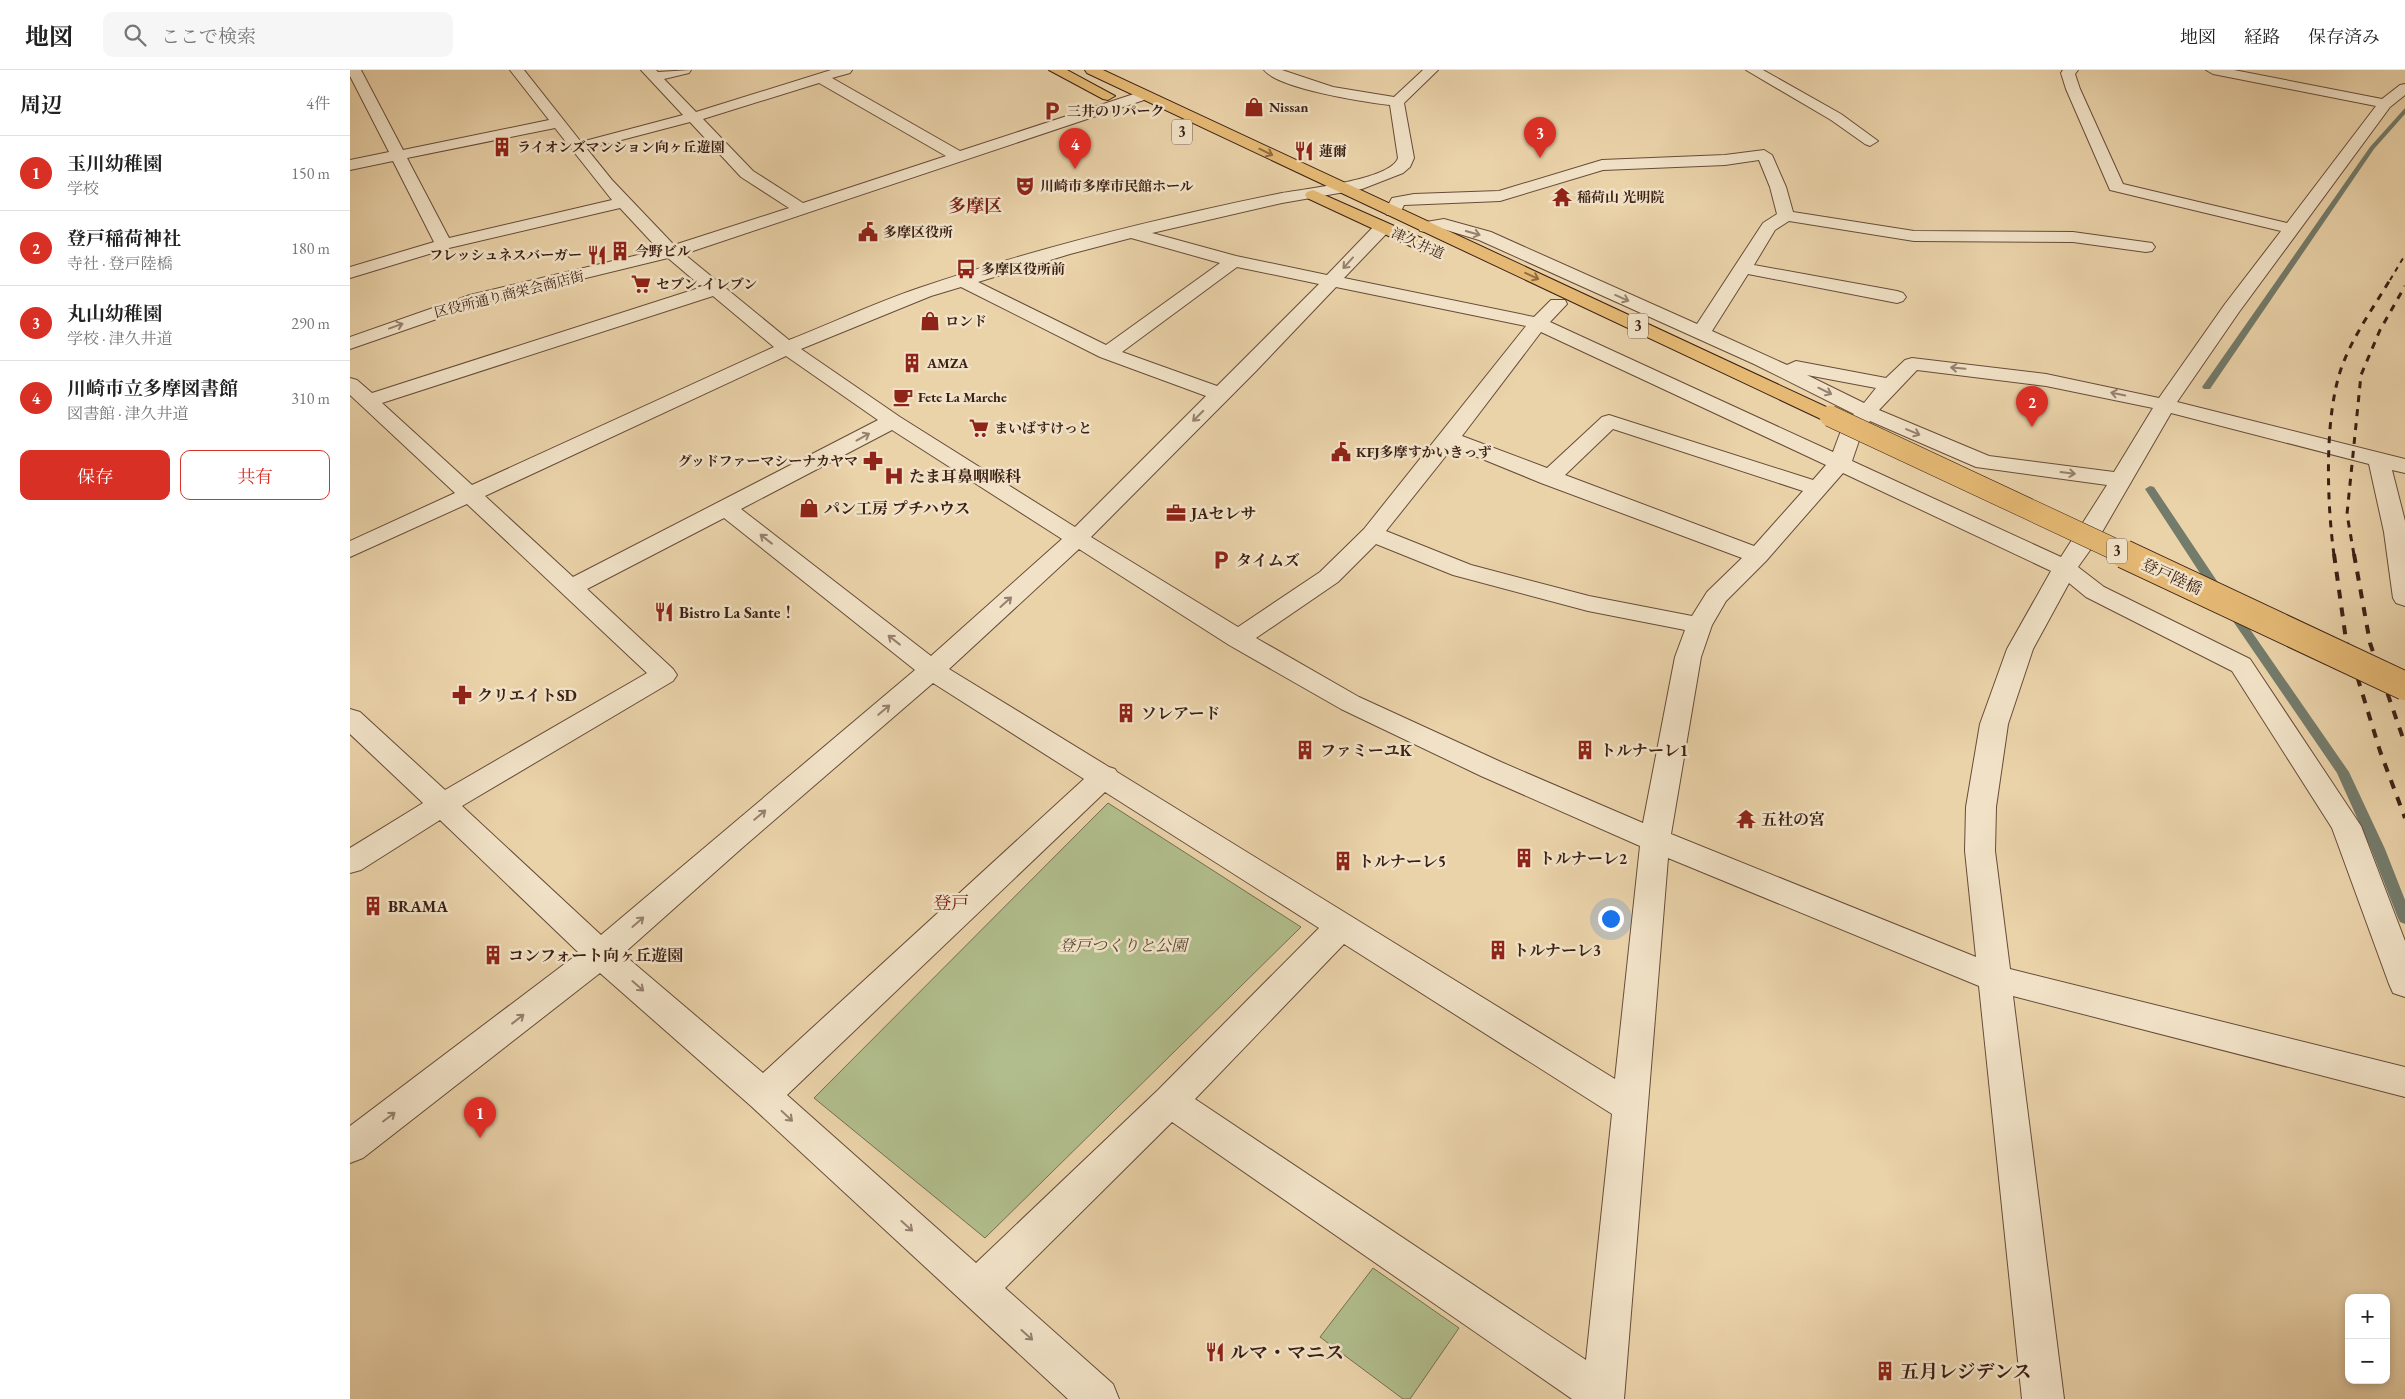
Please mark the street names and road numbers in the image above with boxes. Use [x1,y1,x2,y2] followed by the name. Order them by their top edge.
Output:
[1172,120,1192,144] road number: 3
[1389,223,1447,263] street label: 津久井道
[432,267,586,321] street label: 区役所通り商栄会商店街
[1628,314,1648,338] road number: 3
[2107,538,2127,564] road number: 3
[2138,553,2205,599] street label: 登戸陸橋

